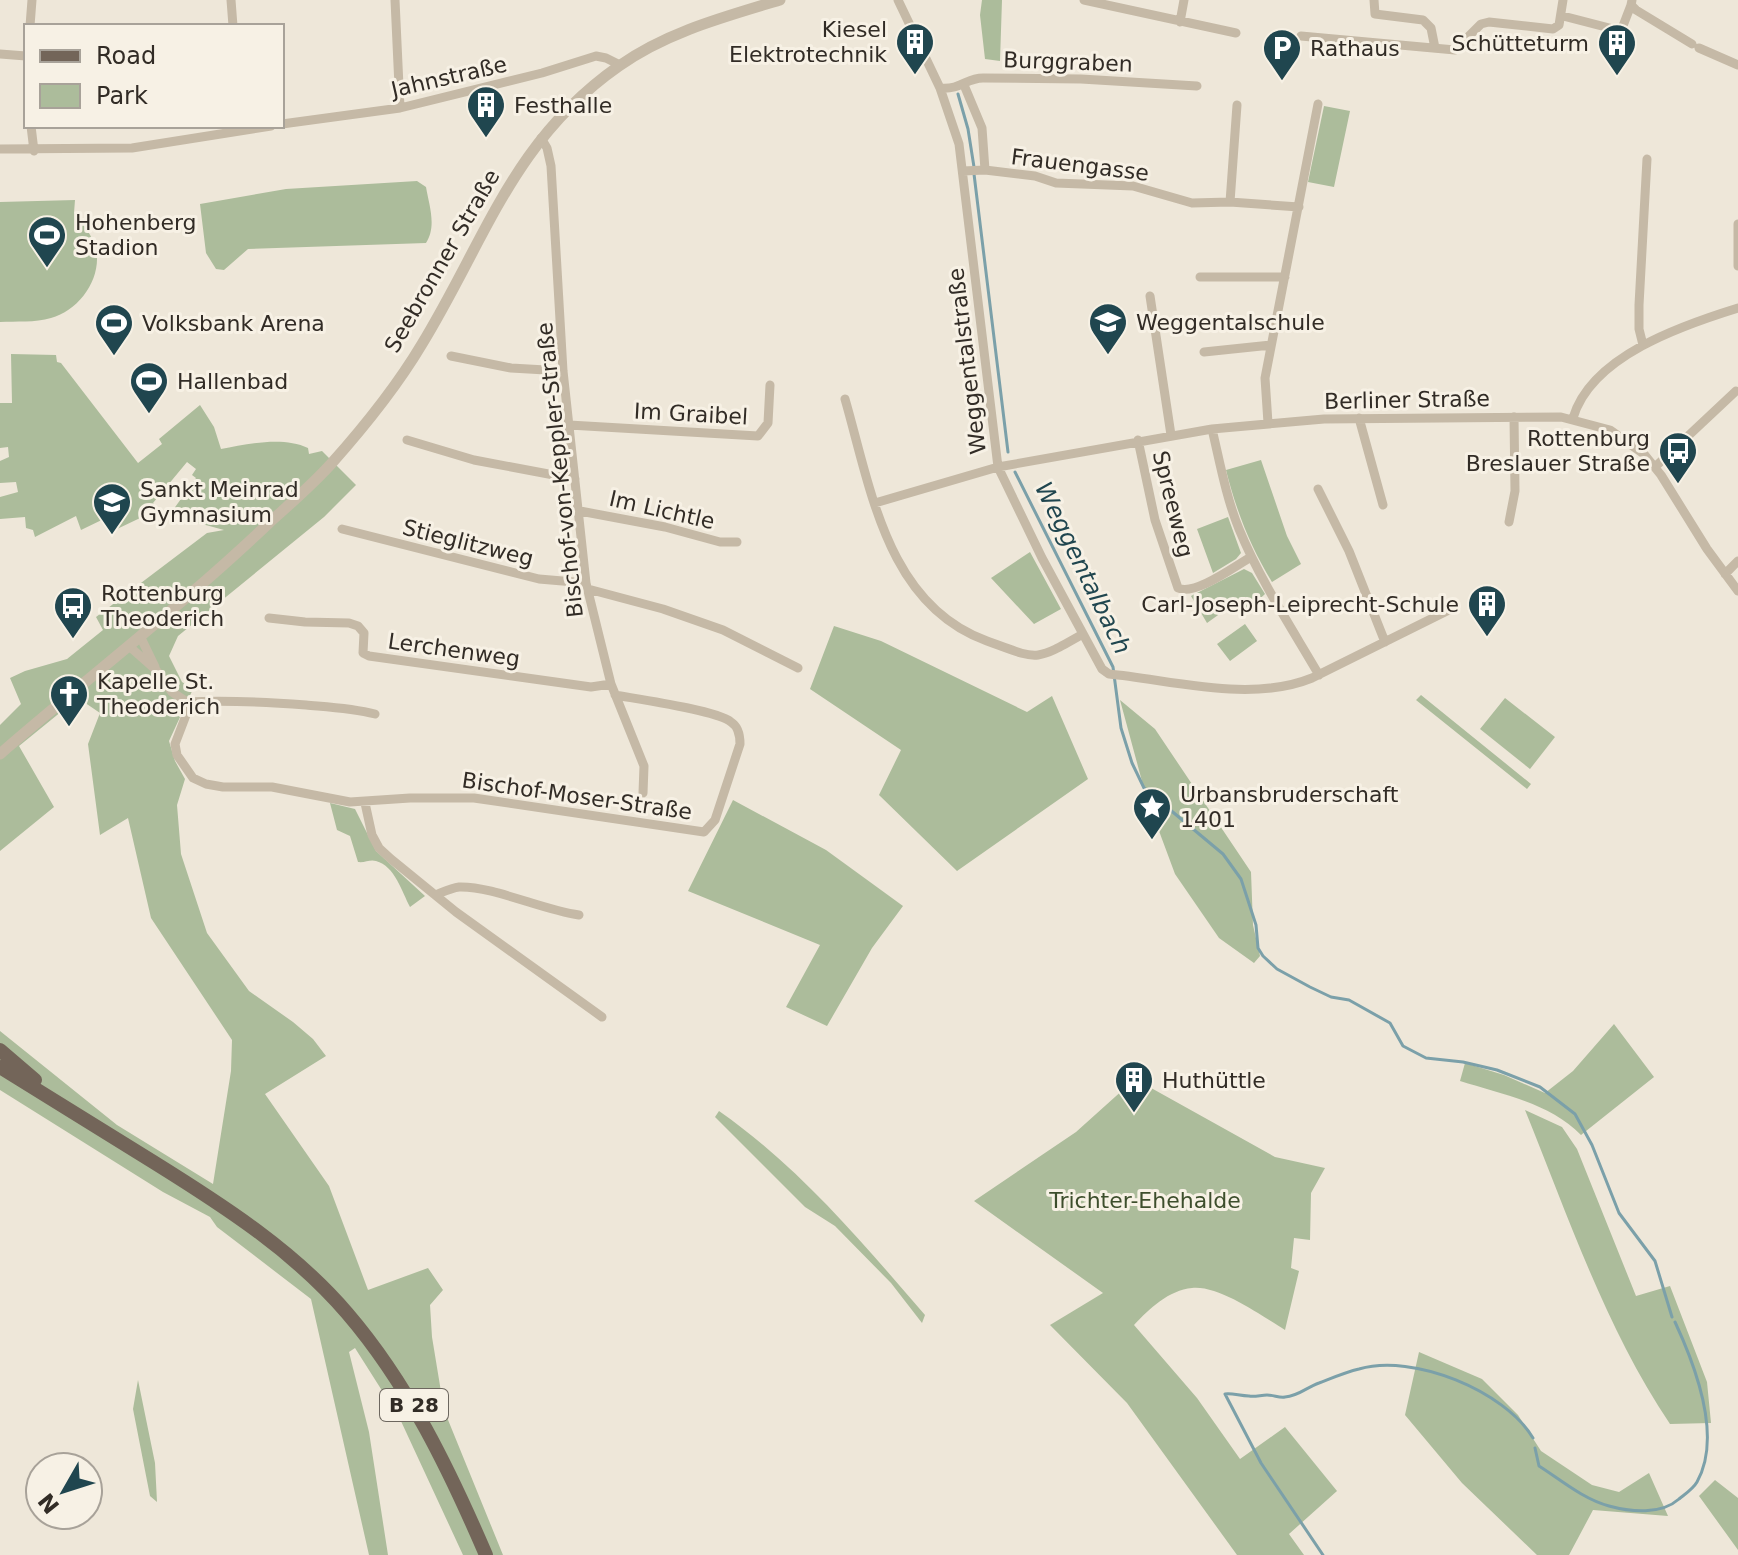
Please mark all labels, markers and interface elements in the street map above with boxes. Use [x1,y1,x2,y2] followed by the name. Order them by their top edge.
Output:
[729,17,887,67] place label: Kiesel Elektrotechnik
[894,21,936,76] building icon: Kiesel Elektrotechnik
[1596,22,1638,77] building icon: Schütteturm
[24,24,284,128] legend
[1261,27,1303,82] parking icon: Rathaus
[1452,31,1589,56] place label: Schütteturm
[1310,36,1400,61] place label: Rathaus
[96,42,156,70] text: Road
[1003,47,1133,77] street label: Burggraben
[387,52,509,103] street label: Jahnstraße
[96,82,148,110] text: Park
[465,84,507,139] building icon: Festhalle
[514,93,612,118] place label: Festhalle
[1010,144,1150,186] street label: Frauengasse
[379,165,505,357] street label: Seebronner Straße
[75,210,197,260] place label: Hohenberg Stadion
[26,214,68,269] sports icon: Hohenberg Stadion
[943,266,991,456] street label: Weggentalstraße
[1087,301,1129,356] school or university icon: Weggentalschule
[93,302,135,357] sports icon: Volksbank Arena
[1136,310,1325,335] place label: Weggentalschule
[142,311,325,336] place label: Volksbank Arena
[532,321,588,619] street label: Bischof-von-Keppler-Straße
[128,360,170,415] sports icon: Hallenbad
[177,369,288,394] place label: Hallenbad
[1324,386,1490,414] street label: Berliner Straße
[633,399,749,429] street label: Im Graibel
[1466,426,1650,476] place label: Rottenburg Breslauer Straße
[1657,430,1699,485] bus stop icon: Rottenburg Breslauer Straße
[1148,448,1198,560] street label: Spreeweg
[140,477,299,527] place label: Sankt Meinrad Gymnasium
[1029,477,1137,659] water label: Weggentalbach
[91,481,133,536] school or university icon: Sankt Meinrad Gymnasium
[607,486,717,534] street label: Im Lichtle
[400,515,536,571] street label: Stieglitzweg
[100,581,224,631] place label: Rottenburg Theoderich
[1466,583,1508,638] building icon: Carl-Joseph-Leiprecht-Schule
[52,585,94,640] bus stop icon: Rottenburg Theoderich
[1141,592,1459,617] place label: Carl-Joseph-Leiprecht-Schule
[386,628,522,672] street label: Lerchenweg
[96,669,220,719] place label: Kapelle St. Theoderich
[48,673,90,728] church icon: Kapelle St. Theoderich
[460,767,694,825] street label: Bischof-Moser-Straße
[1180,782,1399,832] place label: Urbansbruderschaft 1401
[1131,786,1173,841] place icon: Urbansbruderschaft 1401
[1113,1059,1155,1114] building icon: Huthüttle
[1162,1068,1266,1093] place label: Huthüttle
[1048,1188,1241,1213] park label: Trichter-Ehehalde
[380,1389,448,1421] road number: B 28
[24,1451,104,1531] north arrow
[33,1488,64,1518] text: N

